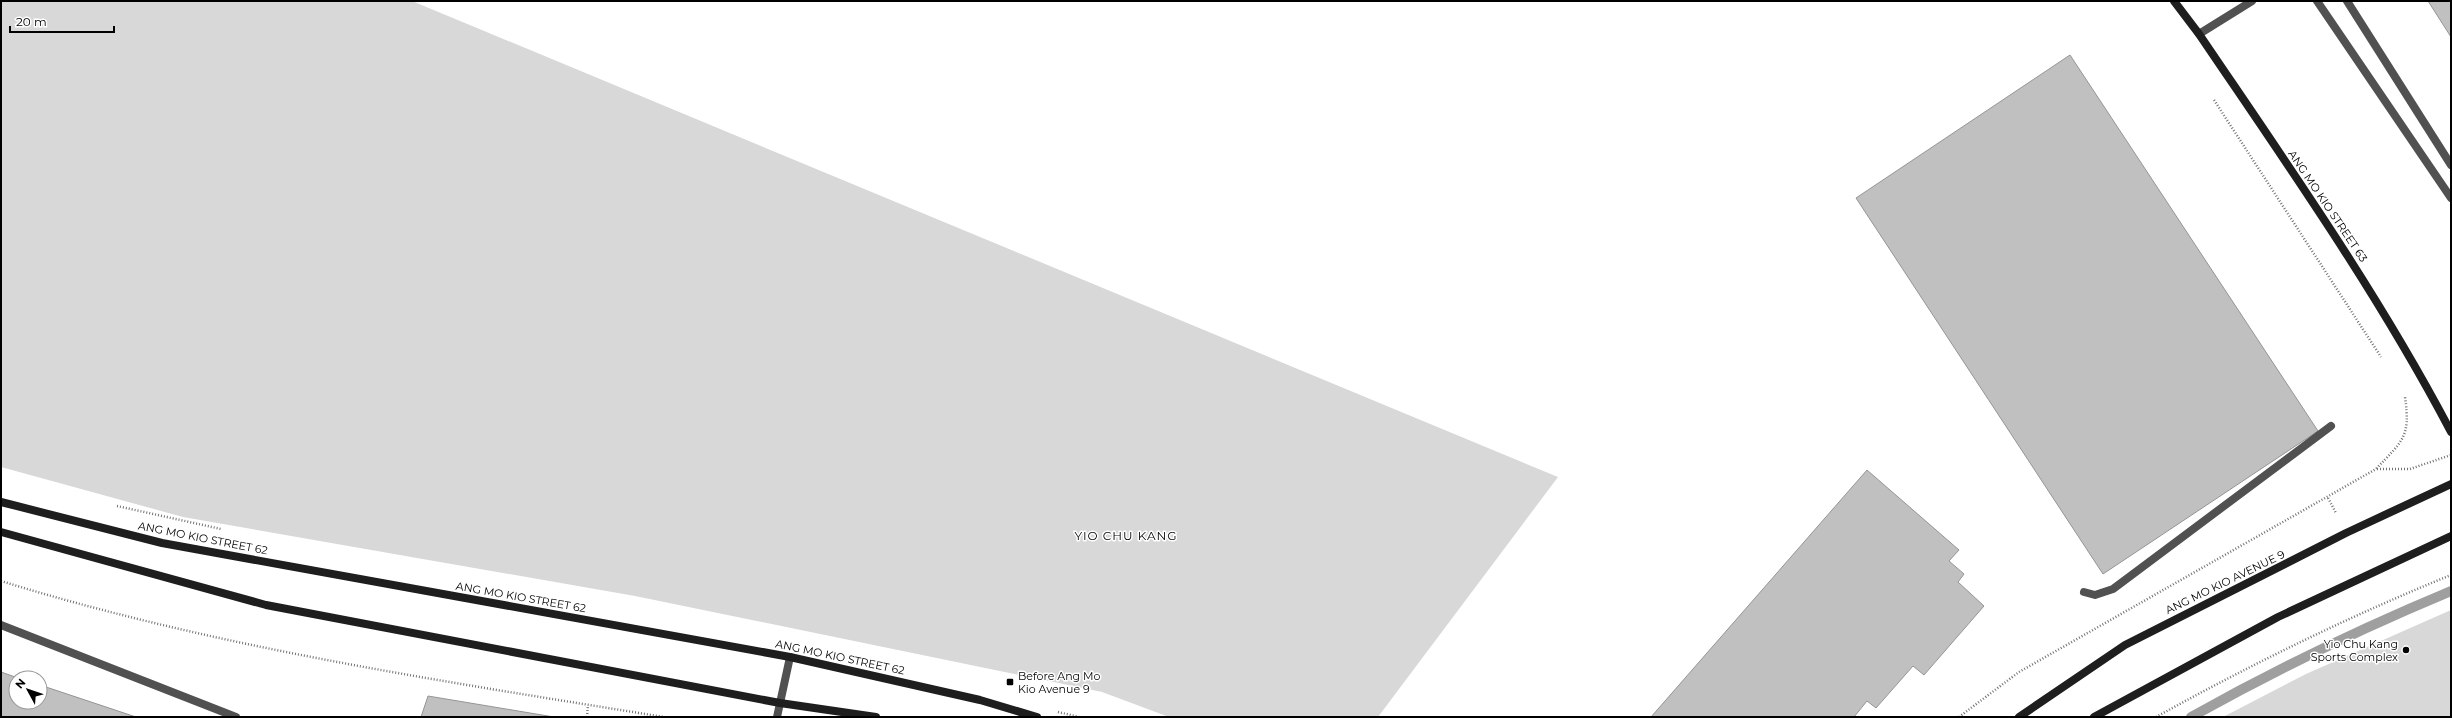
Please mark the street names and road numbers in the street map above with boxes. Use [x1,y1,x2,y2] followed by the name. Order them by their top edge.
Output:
[2285,147,2371,265] street label: ANG MO KIO STREET 63
[137,519,269,557] street label: ANG MO KIO STREET 62
[2163,547,2287,617] street label: ANG MO KIO AVENUE 9
[455,579,587,615] street label: ANG MO KIO STREET 62
[774,636,906,678] street label: ANG MO KIO STREET 62

